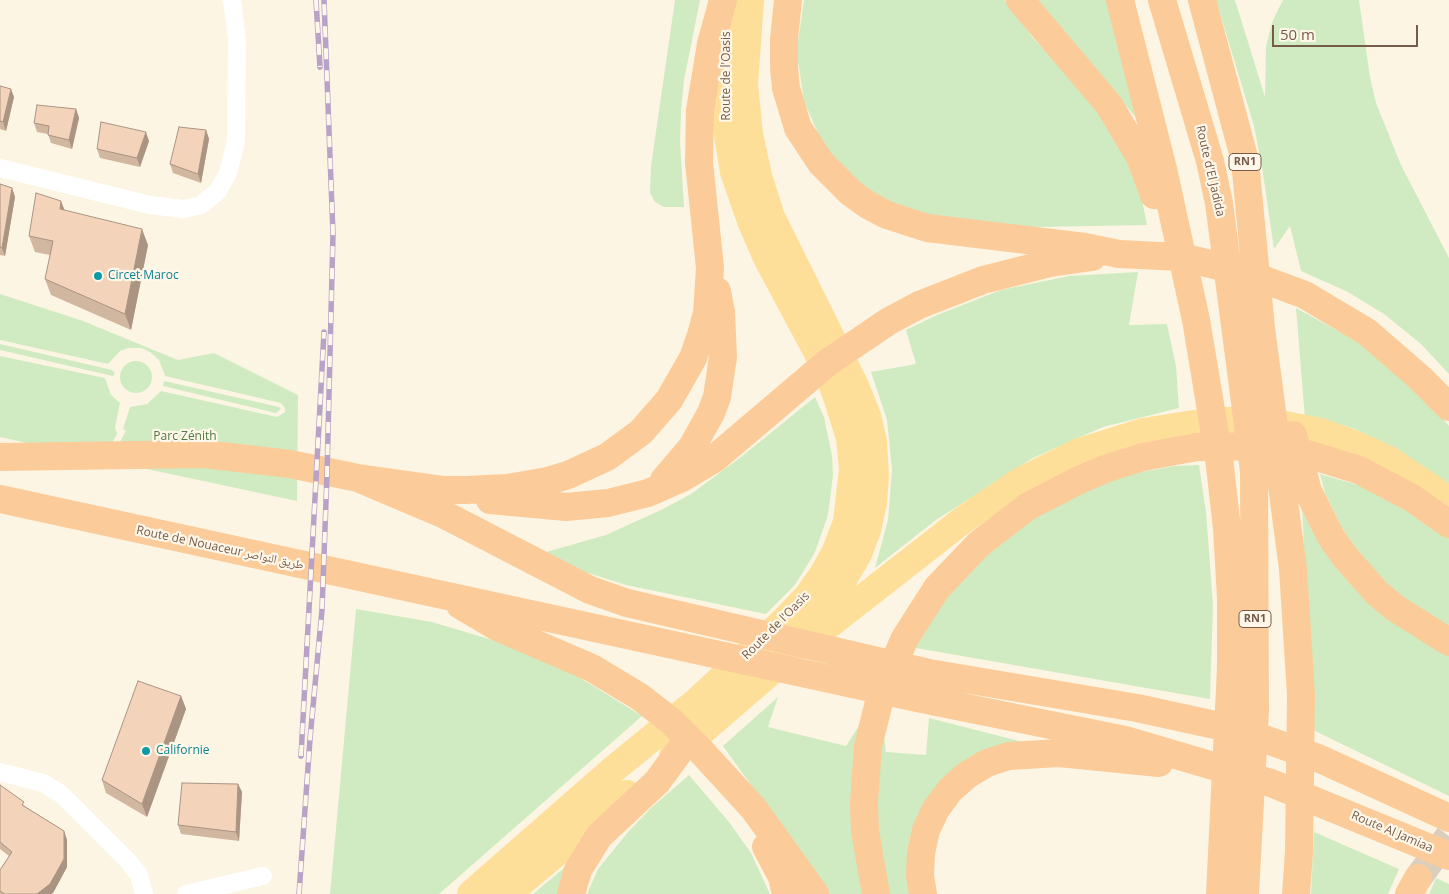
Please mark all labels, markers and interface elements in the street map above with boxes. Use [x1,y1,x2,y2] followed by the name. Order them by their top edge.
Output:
[1274,15,1420,47] scale bar
[1280,24,1315,44] text: 50 m
[720,31,734,121] street label: Route de l'Oasis
[1193,124,1227,218] street label: Route d'El Jadida
[1229,154,1261,170] road number: RN1
[108,269,179,283] place label: Circet Maroc
[92,270,104,282] marker: Circet Maroc
[153,430,217,444] park label: Parc Zénith
[135,523,305,573] street label: Route de Nouaceur طريق النواصر
[739,589,813,663] street label: Route de l'Oasis
[1239,610,1271,628] road number: RN1
[156,744,210,758] place label: Californie
[140,745,152,757] marker: Californie
[1349,808,1435,856] street label: Route Al Jamiaa

